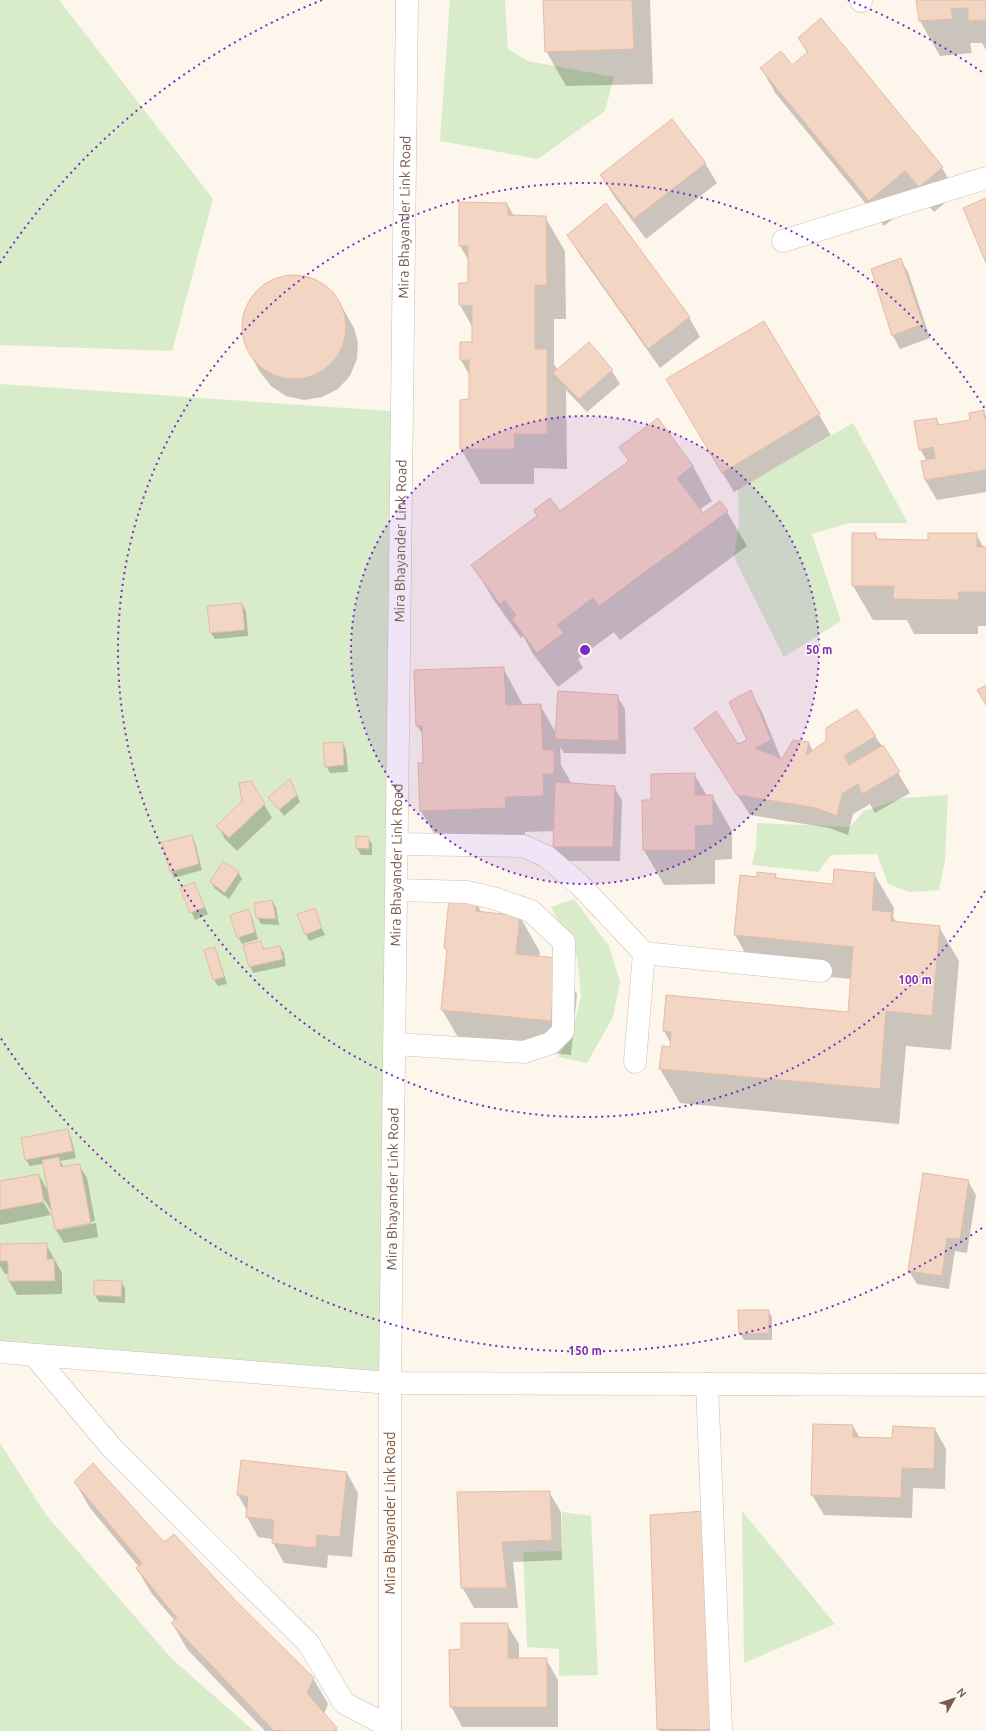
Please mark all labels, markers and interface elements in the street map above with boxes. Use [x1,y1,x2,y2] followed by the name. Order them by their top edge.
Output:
[395,136,413,299] street label: Mira Bhayander Link Road
[391,460,409,623] street label: Mira Bhayander Link Road
[578,643,592,657] centre of rings
[806,643,832,656] text: 50 m
[387,783,405,947] street label: Mira Bhayander Link Road
[898,973,932,986] text: 100 m
[383,1107,401,1271] street label: Mira Bhayander Link Road
[568,1344,602,1357] text: 150 m
[382,1432,398,1594] street label: Mira Bhayander Link Road
[934,1679,974,1719] north arrow
[955,1686,969,1700] text: N

